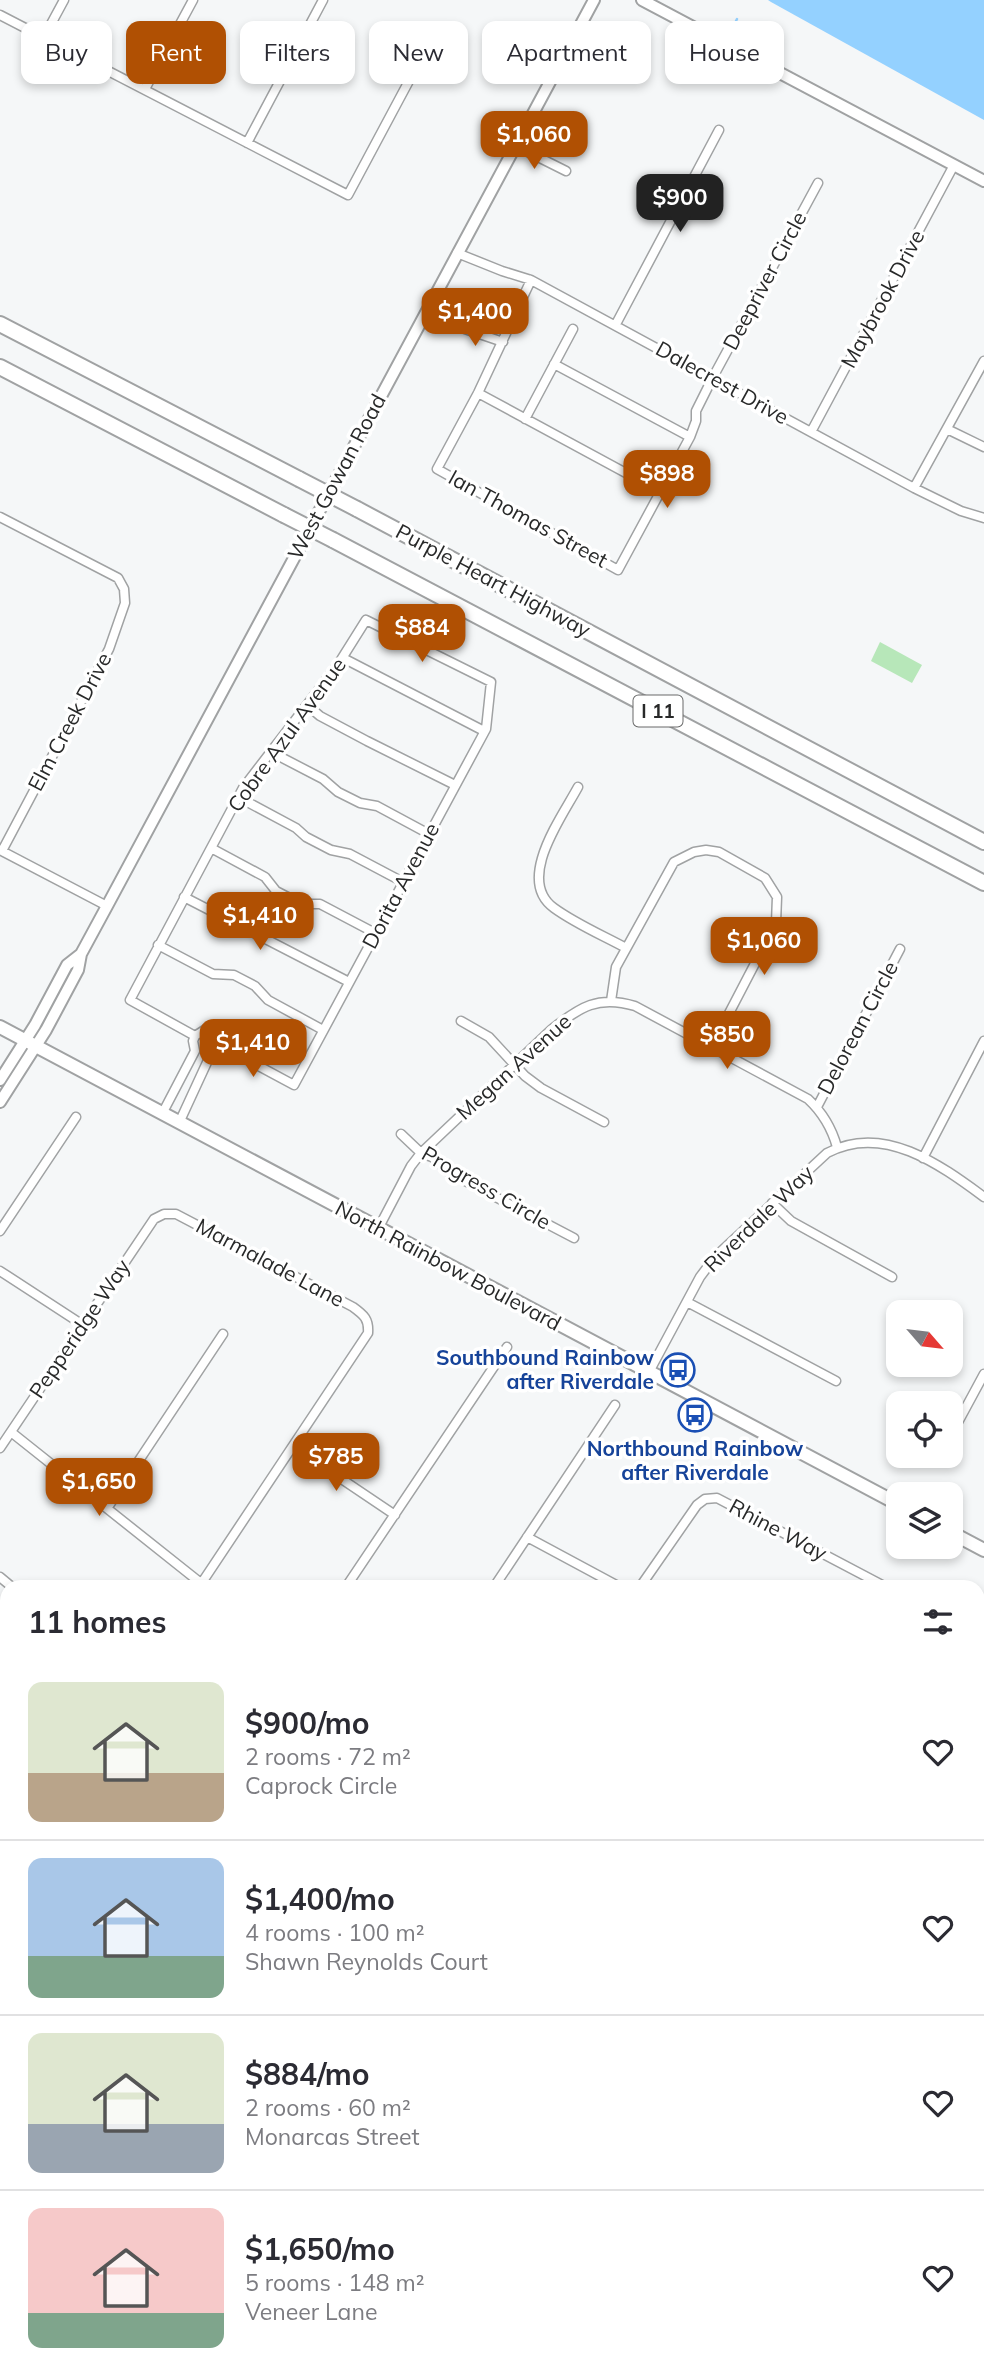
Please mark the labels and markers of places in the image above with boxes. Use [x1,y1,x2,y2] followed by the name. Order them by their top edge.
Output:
[477,111,591,171] pin: $1,060
[639,174,721,234] pin: $900
[418,288,532,348] pin: $1,400
[626,450,708,510] pin: $898
[381,604,463,664] pin: $884
[203,892,317,952] pin: $1,410
[707,918,821,977] pin: $1,060
[686,1012,768,1071] pin: $850
[196,1020,310,1079] pin: $1,410
[436,1344,654,1394] place label: Southbound Rainbow after Riverdale
[659,1351,697,1389] bus stop icon: Southbound Rainbow after Riverdale
[676,1396,714,1434] bus stop icon: Northbound Rainbow after Riverdale
[295,1434,377,1493] pin: $785
[587,1435,804,1485] place label: Northbound Rainbow after Riverdale
[42,1458,156,1518] pin: $1,650

